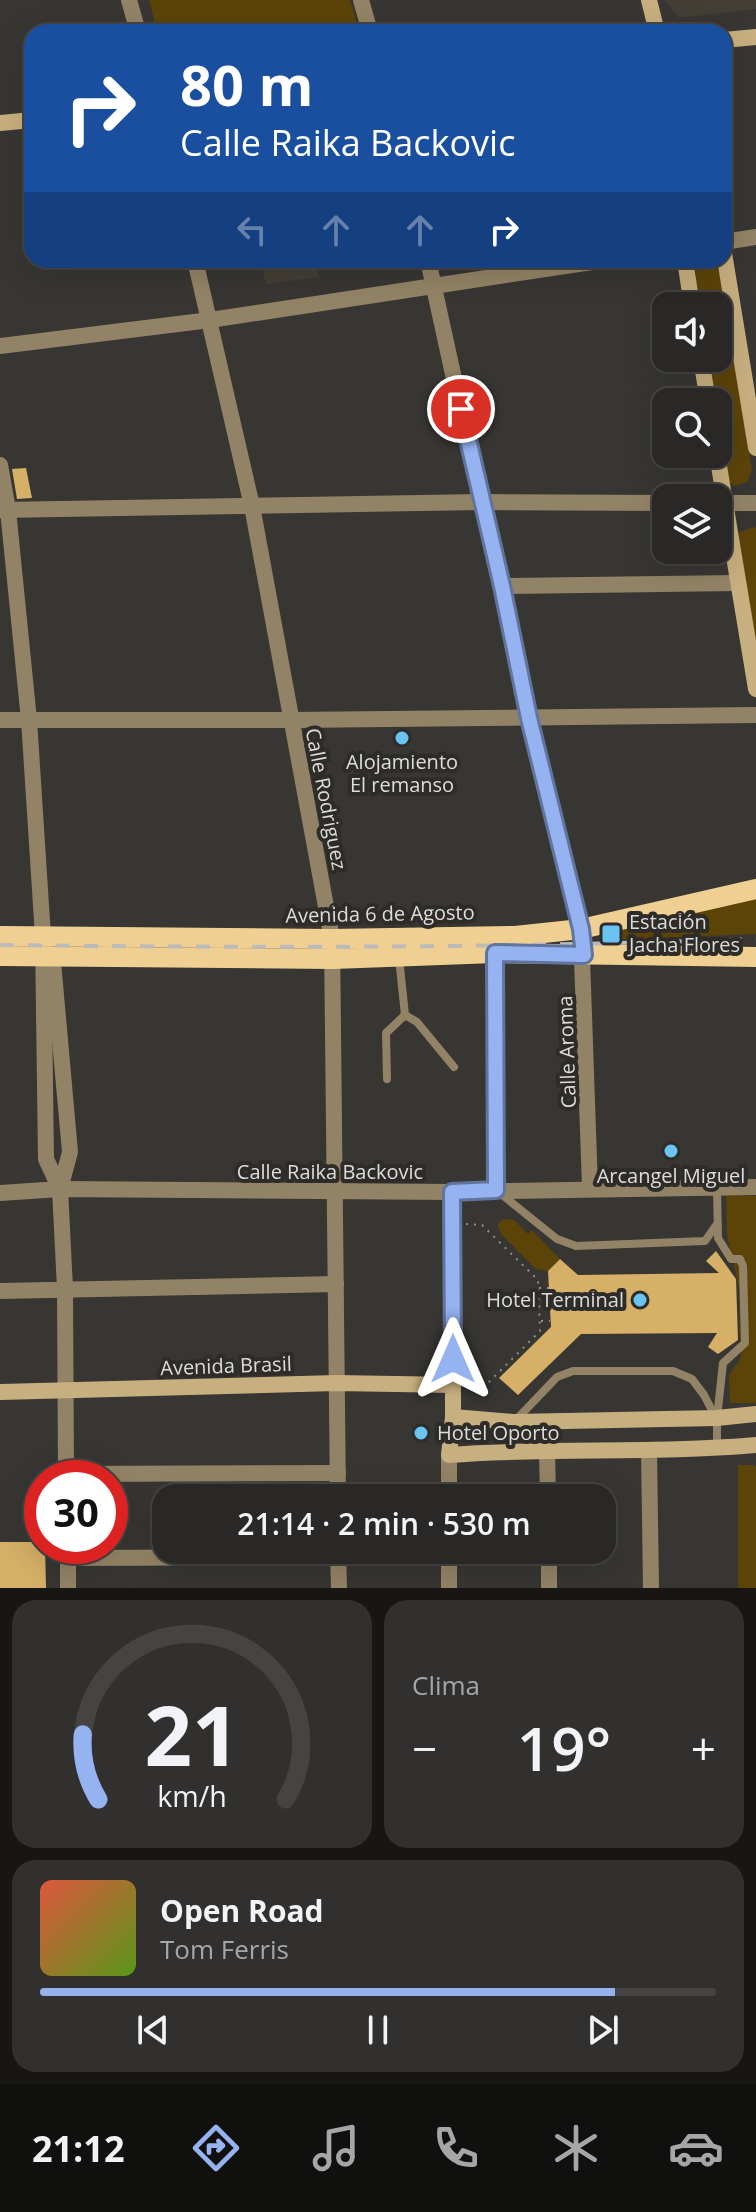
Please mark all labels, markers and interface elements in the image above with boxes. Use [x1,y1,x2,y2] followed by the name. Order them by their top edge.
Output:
[180,46,314,122] text: 80 m
[48,56,152,160] icon: right
[180,118,515,167] text: Calle Raika Backovic
[230,208,274,252] icon: left
[314,208,358,252] icon: ahead
[398,208,442,252] icon: ahead
[482,208,526,252] icon: right
[652,292,732,564] map controls
[652,292,732,372] button: sound
[427,375,495,443] pin
[439,387,483,431] icon: arrive
[652,388,732,468] button: search
[652,484,732,564] button: layers
[300,726,353,872] street label: Calle Rodriguez
[393,729,411,747] marker: Alojamiento El remanso
[346,748,458,798] place label: Alojamiento El remanso
[285,898,475,929] street label: Avenida 6 de Agosto
[627,908,740,958] place label: Estación Jacha Flores
[600,923,622,945] marker: Estación Jacha Flores
[551,995,582,1109] street label: Calle Aroma
[662,1142,680,1160] marker: Arcangel Miguel
[237,1158,423,1185] street label: Calle Raika Backovic
[597,1162,745,1189] place label: Arcangel Miguel
[486,1286,624,1313] place label: Hotel Terminal
[631,1291,649,1309] marker: Hotel Terminal
[411,1317,495,1401] position arrow
[160,1350,292,1381] street label: Avenida Brasil
[437,1419,560,1446] place label: Hotel Oporto
[412,1424,430,1442] marker: Hotel Oporto
[24,1460,128,1564] speed limit sign: 30
[237,1503,531,1544] text: 21:14 · 2 min · 530 m
[412,1667,480,1703] text: Clima
[144,1677,240,1790] text: 21
[517,1707,611,1789] text: 19°
[412,1718,437,1778] text: −
[691,1718,716,1778] text: +
[157,1776,227,1815] text: km/h
[160,1890,324,1931] text: Open Road
[160,1931,289,1967] text: Tom Ferris
[131,2008,175,2052] icon: previous
[356,2008,400,2052] icon: pause
[581,2008,625,2052] icon: next
[188,2120,244,2176] icon: directions
[308,2120,364,2176] icon: music
[428,2120,484,2176] icon: phone
[548,2120,604,2176] icon: climate
[668,2120,724,2176] icon: car
[32,2124,125,2173] text: 21:12

